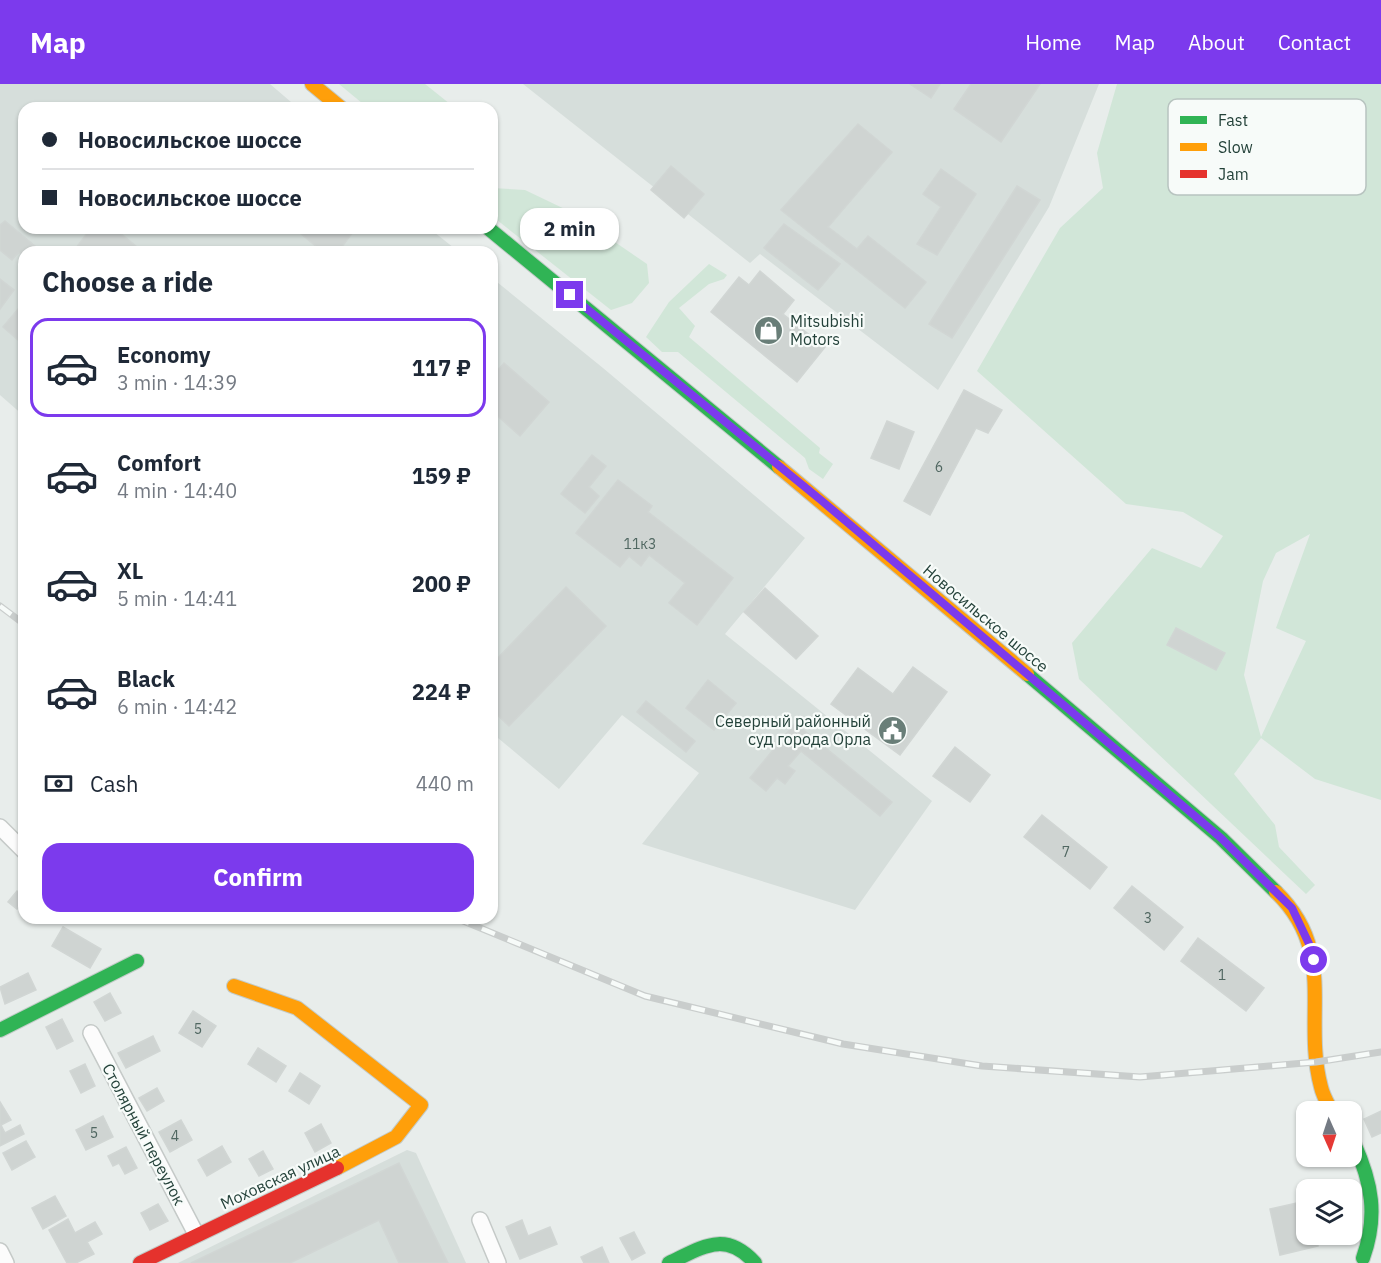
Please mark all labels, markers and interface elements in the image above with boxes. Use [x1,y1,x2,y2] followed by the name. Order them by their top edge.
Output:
[30,24,86,61] text: Map
[1025,28,1082,56] text: Home
[1115,28,1155,56] text: Map
[1188,28,1245,56] text: About
[1278,28,1351,56] text: Contact
[1168,99,1366,195] legend
[1218,110,1248,130] text: Fast
[78,125,302,154] text: Новосильское шоссе
[1218,137,1253,157] text: Slow
[1218,164,1249,184] text: Jam
[78,183,302,212] text: Новосильское шоссе
[520,208,620,250] callout: 2 min
[543,215,596,242] text: 2 min
[42,264,213,299] text: Choose a ride
[556,281,583,308] route end
[790,311,864,349] place label: Mitsubishi Motors
[753,314,785,346] shop icon: Mitsubishi Motors
[117,340,211,369] text: Economy
[45,341,99,395] icon: car
[412,353,471,382] text: 117 ₽
[117,369,237,396] text: 3 min · 14:39
[117,448,201,477] text: Comfort
[45,449,99,503] icon: car
[935,458,943,476] house number: 6
[412,461,471,490] text: 159 ₽
[117,477,237,504] text: 4 min · 14:40
[624,535,656,553] house number: 11к3
[117,556,143,585] text: XL
[45,557,99,611] icon: car
[919,560,1053,676] street label: Новосильское шоссе
[412,569,471,598] text: 200 ₽
[117,585,237,612] text: 5 min · 14:41
[117,664,175,693] text: Black
[45,665,99,719] icon: car
[412,677,471,706] text: 224 ₽
[117,693,237,720] text: 6 min · 14:42
[715,711,871,749] place label: Северный районный суд города Орла
[876,714,908,746] public building icon: Северный районный суд города Орла
[42,767,75,800] icon: cash
[90,769,139,798] text: Cash
[416,770,474,797] text: 440 m
[42,843,474,912] button: Confirm
[1062,843,1070,861] house number: 7
[1144,909,1152,927] house number: 3
[1300,946,1327,973] route start
[1218,966,1226,984] house number: 1
[194,1020,202,1038] house number: 5
[98,1060,190,1208] street label: Столярный переулок
[1296,1101,1362,1167] north arrow
[1296,1101,1362,1245] map controls
[90,1124,98,1142] house number: 5
[171,1127,179,1145] house number: 4
[217,1140,343,1213] street label: Моховская улица
[1296,1179,1362,1245] button: layers

